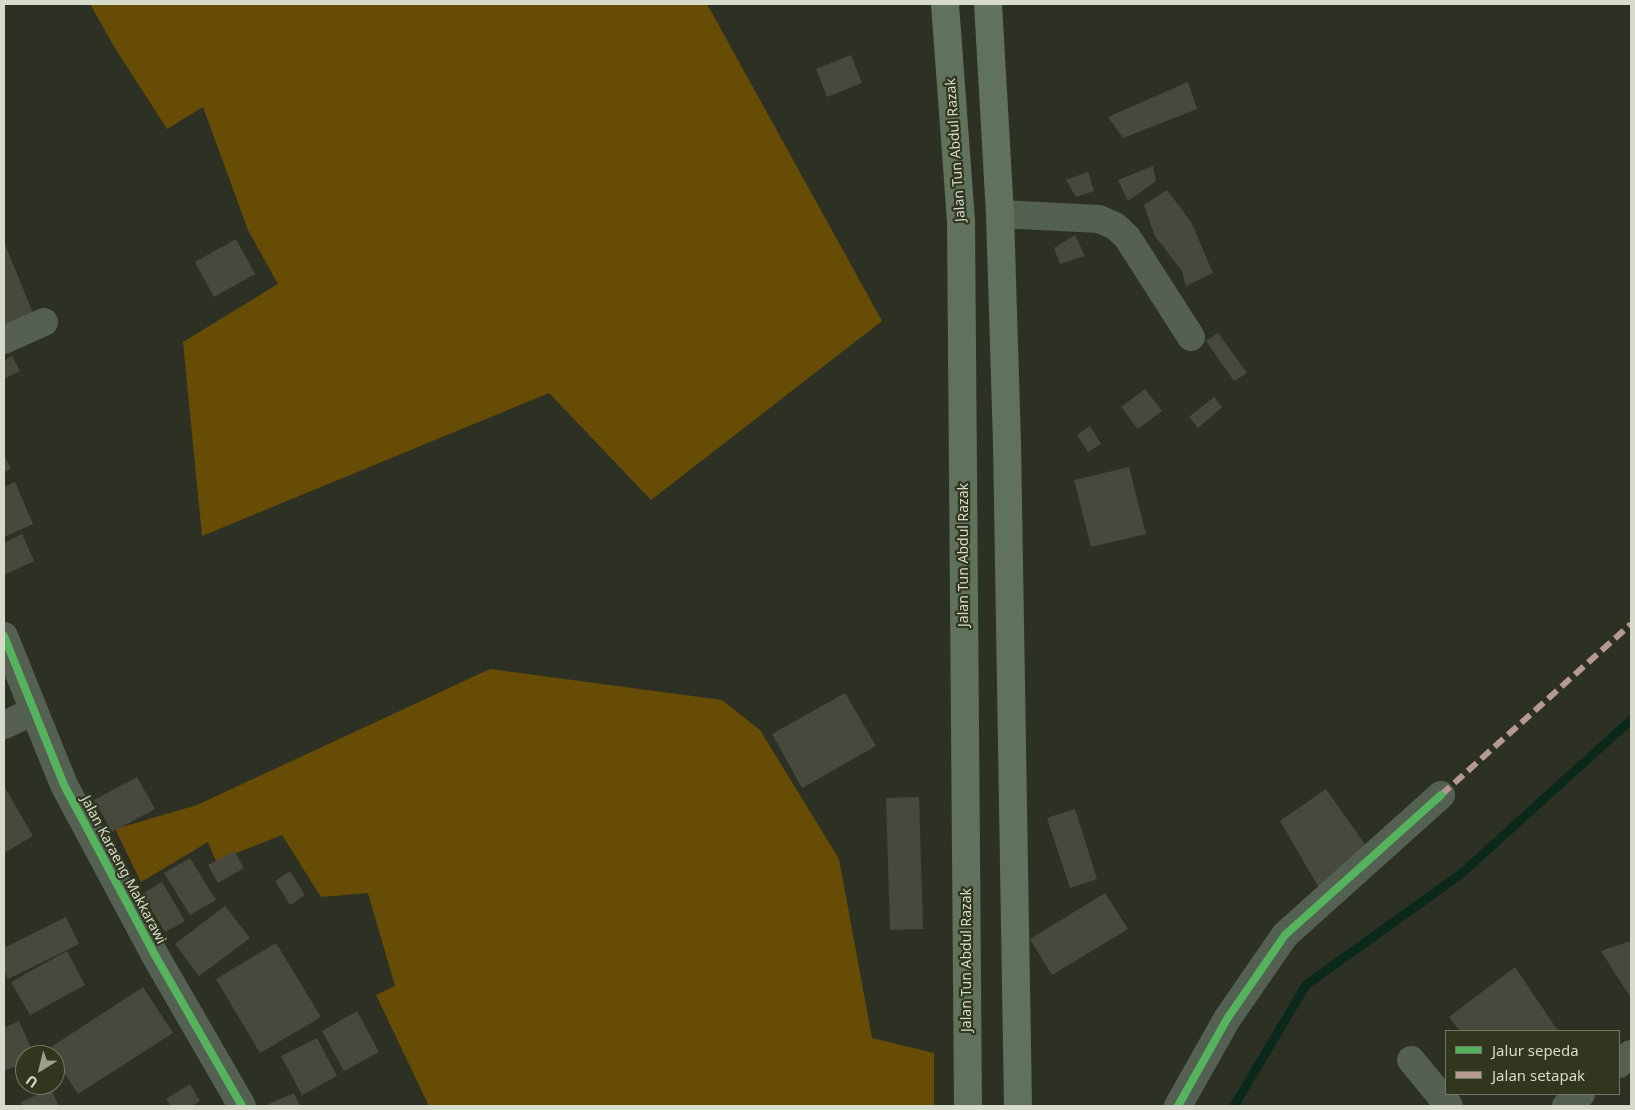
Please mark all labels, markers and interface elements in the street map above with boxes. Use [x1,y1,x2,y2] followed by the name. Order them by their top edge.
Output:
[943,78,969,222] street label: Jalan Tun Abdul Razak
[956,483,972,627] street label: Jalan Tun Abdul Razak
[77,793,169,947] street label: Jalan Karaeng Makkarawi
[959,888,975,1032] street label: Jalan Tun Abdul Razak
[1445,1030,1620,1095] legend
[1492,1040,1579,1060] text: Jalur sepeda
[15,1045,65,1095] north arrow
[1492,1065,1585,1085] text: Jalan setapak
[22,1071,41,1093] text: U

